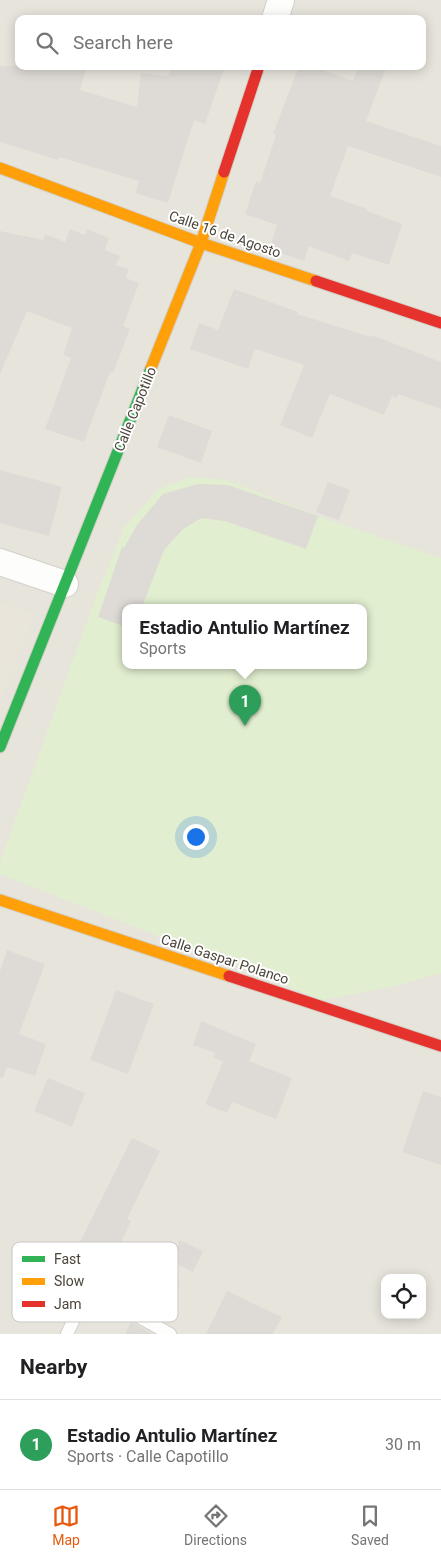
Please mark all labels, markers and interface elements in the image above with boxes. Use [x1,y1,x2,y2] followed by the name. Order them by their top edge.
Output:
[15,15,426,70] search box
[33,29,61,57] icon: search
[73,31,173,54] text: Search here
[167,207,283,261] street label: Calle 16 de Agosto
[111,364,159,454] street label: Calle Capotillo
[122,604,367,669] popup
[139,616,350,639] text: Estadio Antulio Martínez
[139,639,186,658] text: Sports
[229,685,261,726] pin: 1
[183,824,209,850] your location
[159,931,291,987] street label: Calle Gaspar Polanco
[12,1242,178,1322] legend
[54,1251,81,1267] text: Fast
[54,1273,85,1289] text: Slow
[381,1274,426,1319] map controls
[381,1274,426,1319] button: locate
[54,1296,82,1312] text: Jam
[20,1355,87,1379] text: Nearby
[67,1424,277,1447] text: Estadio Antulio Martínez
[31,1435,41,1454] text: 1
[385,1435,421,1454] text: 30 m
[67,1447,229,1466] text: Sports · Calle Capotillo
[52,1502,80,1548] tab: Map
[184,1502,247,1548] tab: Directions
[351,1502,389,1548] tab: Saved

